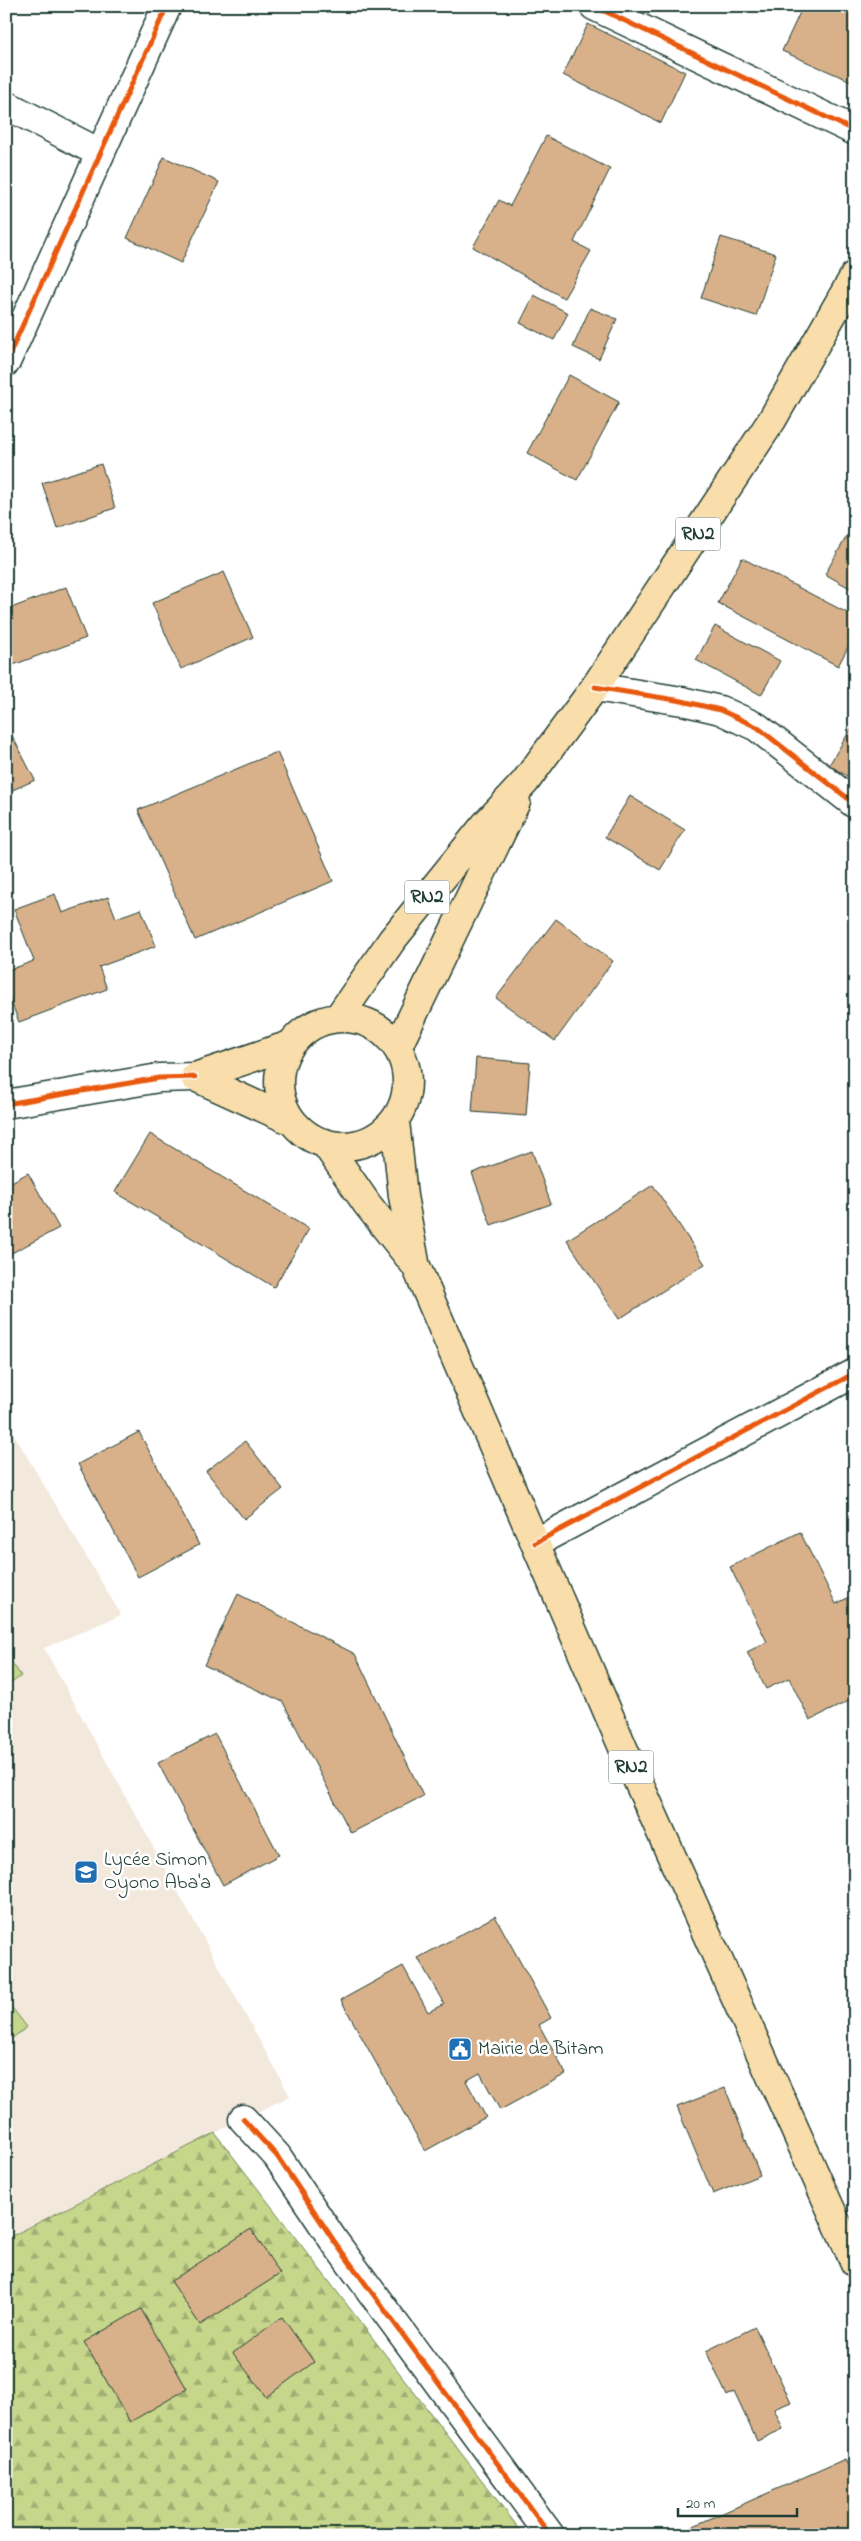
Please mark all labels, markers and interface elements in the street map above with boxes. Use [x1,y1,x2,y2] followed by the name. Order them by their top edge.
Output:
[676,518,720,550] road number: RN2
[404,880,450,914] road number: RN2
[608,1750,654,1784] road number: RN2
[104,1846,211,1898] place label: Lycée Simon Oyono Aba'a
[73,1859,99,1885] school or university icon: Lycée Simon Oyono Aba'a
[478,2035,604,2064] place label: Mairie de Bitam
[447,2036,473,2062] public building icon: Mairie de Bitam
[678,2486,797,2518] scale bar
[686,2493,716,2515] text: 20 m

